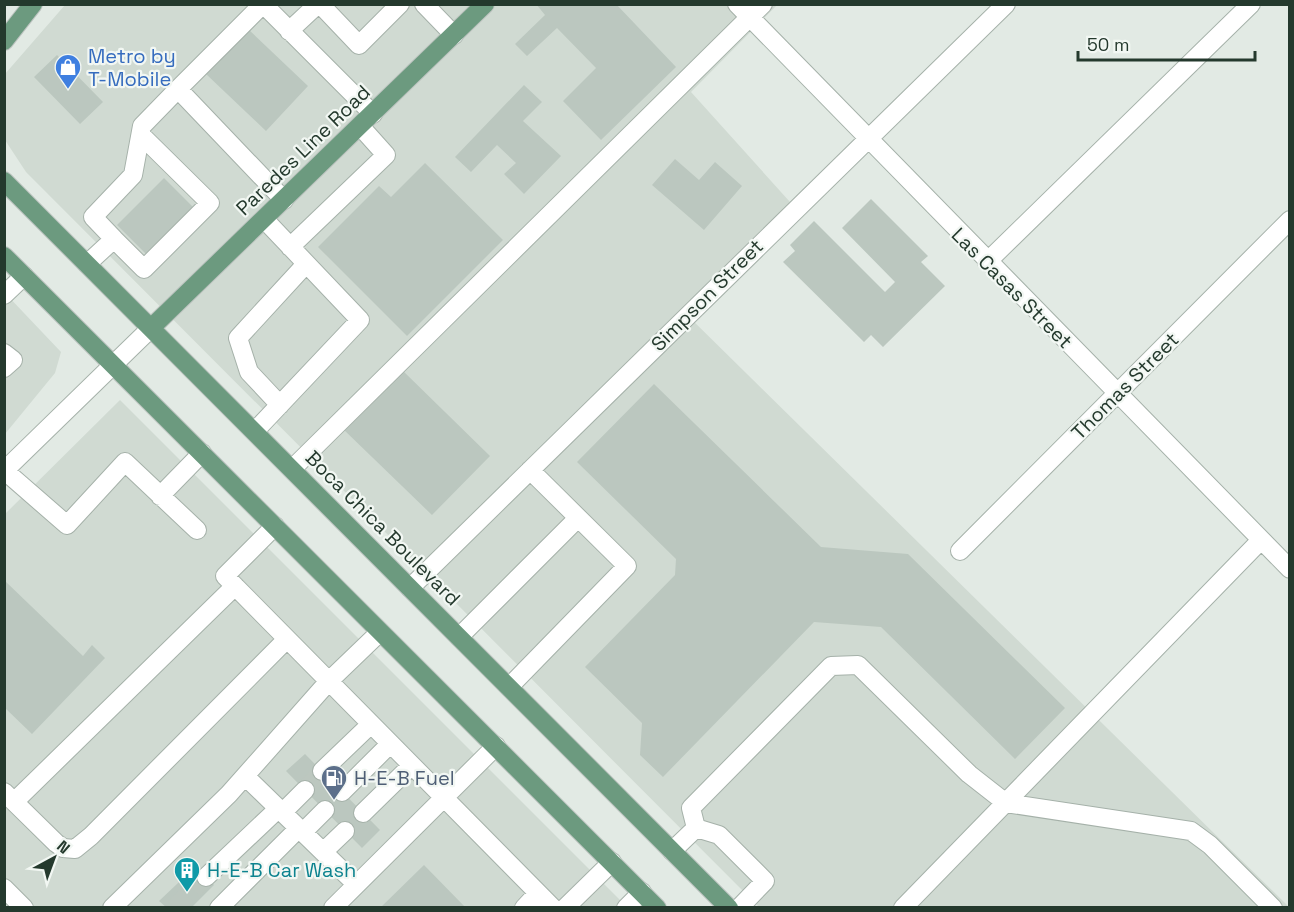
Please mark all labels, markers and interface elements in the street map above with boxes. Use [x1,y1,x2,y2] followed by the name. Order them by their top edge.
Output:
[1078,24,1255,62] scale bar
[1087,33,1129,56] text: 50 m
[88,43,176,92] place label: Metro by T-Mobile
[53,52,83,90] shop icon: Metro by T-Mobile
[230,79,376,221] street label: Paredes Line Road
[946,222,1078,354] street label: Las Casas Street
[645,233,769,357] street label: Simpson Street
[1066,327,1184,445] street label: Thomas Street
[300,445,466,611] street label: Boca Chica Boulevard
[319,763,349,801] fuel station icon: H-E-B Fuel
[354,765,455,791] place label: H-E-B Fuel
[24,828,84,888] north arrow
[53,836,74,859] text: N
[172,855,202,893] building icon: H-E-B Car Wash
[207,857,356,883] place label: H-E-B Car Wash

